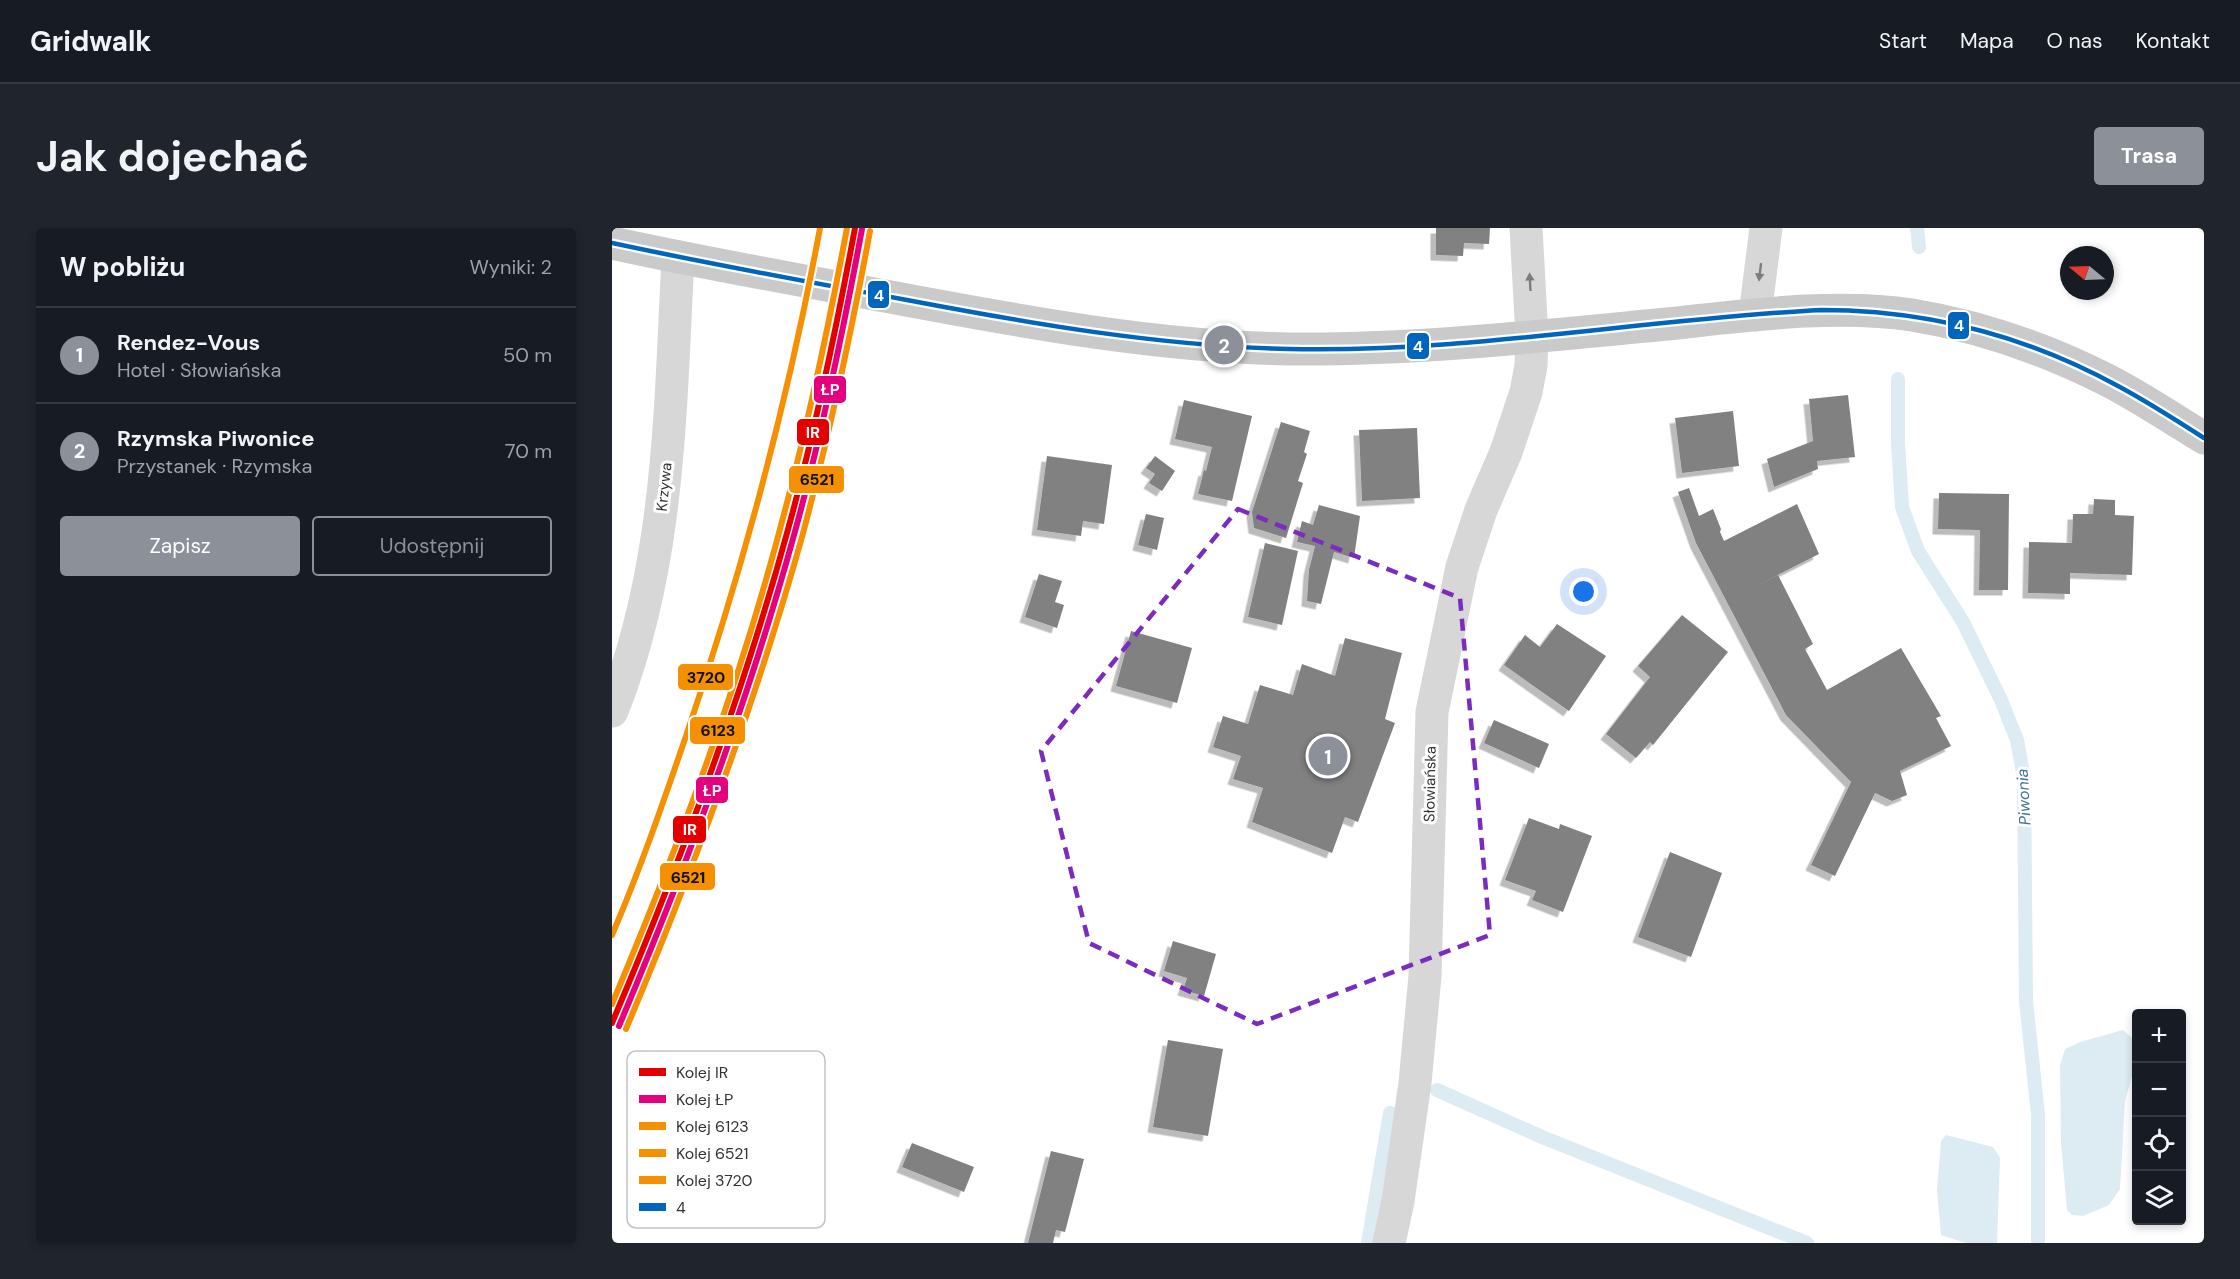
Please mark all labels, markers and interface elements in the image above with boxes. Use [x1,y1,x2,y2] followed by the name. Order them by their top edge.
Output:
[30,23,152,60] text: Gridwalk
[1879,27,1927,55] text: Start
[1960,27,2014,55] text: Mapa
[2047,27,2102,55] text: O nas
[2135,27,2210,55] text: Kontakt
[2094,127,2204,185] button: Trasa
[36,129,309,184] text: Jak dojechać
[2060,246,2114,300] north arrow
[60,250,185,284] text: W pobliżu
[469,254,552,280] text: Wyniki: 2
[1756,262,1765,281] one-way arrow
[1525,273,1534,292] one-way arrow
[867,280,890,309] line badge: 4
[874,285,884,306] text: 4
[1947,311,1970,340] line badge: 4
[1954,315,1964,336] text: 4
[1204,322,1244,368] pin: 2
[117,328,260,357] text: Rendez-Vous
[1406,332,1430,360] line badge: 4
[1413,336,1423,357] text: 4
[76,342,83,368] text: 1
[503,342,552,368] text: 50 m
[117,357,282,383] text: Hotel · Słowiańska
[813,375,847,404] line badge: ŁP
[820,379,840,400] text: ŁP
[796,418,830,446] line badge: IR
[806,422,820,443] text: IR
[117,424,315,453] text: Rzymska Piwonice
[74,438,85,464] text: 2
[505,438,552,464] text: 70 m
[117,453,312,479] text: Przystanek · Rzymska
[652,462,676,512] street label: Krzywa
[788,465,845,494] line badge: 6521
[800,469,834,490] text: 6521
[60,516,300,576] button: Zapisz
[312,516,552,576] button: Udostępnij
[1569,577,1598,606] your location
[677,663,734,691] line badge: 3720
[687,667,725,688] text: 3720
[689,716,746,745] line badge: 6123
[701,720,735,741] text: 6123
[1308,734,1348,778] pin: 1
[1419,746,1441,822] street label: Słowiańska
[2012,768,2035,826] water label: Piwonia
[695,776,729,804] line badge: ŁP
[702,780,722,801] text: ŁP
[672,815,707,844] line badge: IR
[683,819,697,840] text: IR
[659,862,716,891] line badge: 6521
[671,867,705,888] text: 6521
[2132,1009,2186,1225] map controls
[2132,1009,2186,1063] button: +
[627,1051,825,1228] legend
[676,1062,728,1083] text: Kolej IR
[2132,1063,2186,1117] button: −
[676,1089,733,1110] text: Kolej ŁP
[676,1116,749,1137] text: Kolej 6123
[2132,1117,2186,1171] button: locate
[676,1143,749,1164] text: Kolej 6521
[676,1170,752,1191] text: Kolej 3720
[2132,1171,2186,1225] button: layers
[676,1197,686,1218] text: 4

